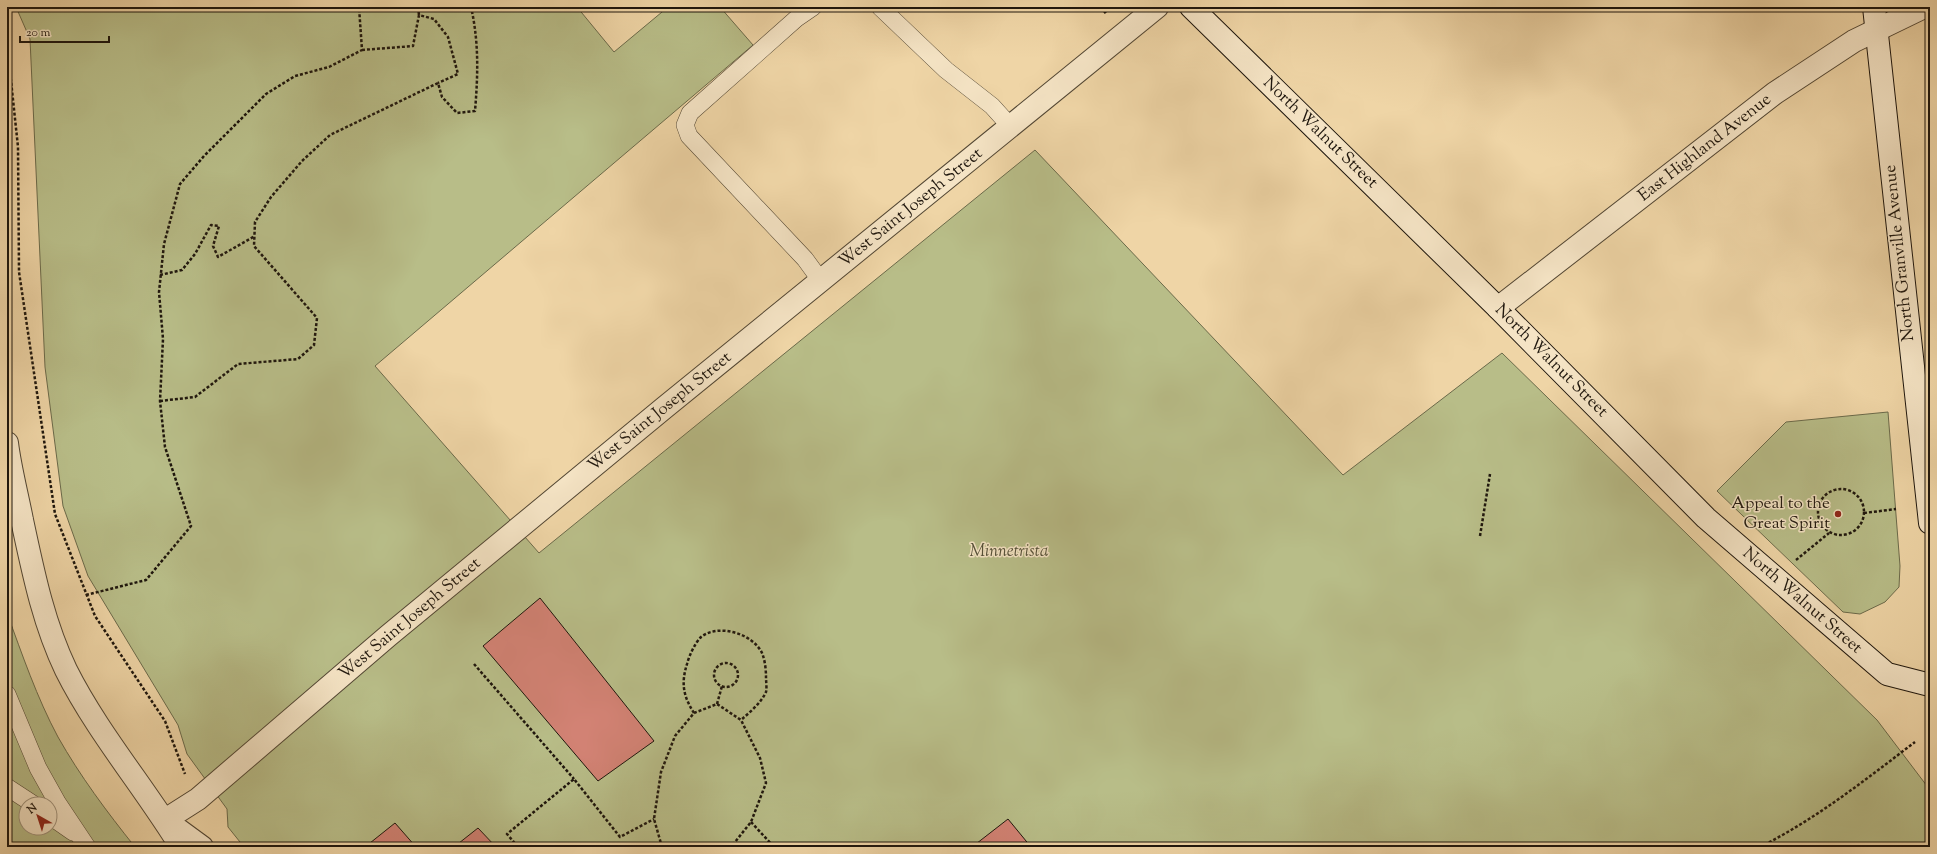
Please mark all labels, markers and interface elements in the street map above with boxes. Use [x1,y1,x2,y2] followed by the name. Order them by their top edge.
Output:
[20,18,109,44] scale bar
[26,24,51,42] text: 20 m
[1257,72,1383,195] street label: North Walnut Street
[1633,88,1777,208] street label: East Highland Avenue
[834,142,988,274] street label: West Saint Joseph Street
[1879,163,1921,343] street label: North Granville Avenue
[1489,299,1613,423] street label: North Walnut Street
[583,346,737,478] street label: West Saint Joseph Street
[1731,492,1830,536] place label: Appeal to the Great Spirit
[1833,509,1843,519] marker: Appeal to the Great Spirit
[970,540,1049,564] park label: Minnetrista
[1737,542,1867,660] street label: North Walnut Street
[334,552,486,686] street label: West Saint Joseph Street
[18,796,58,836] north arrow
[23,800,41,819] text: N

